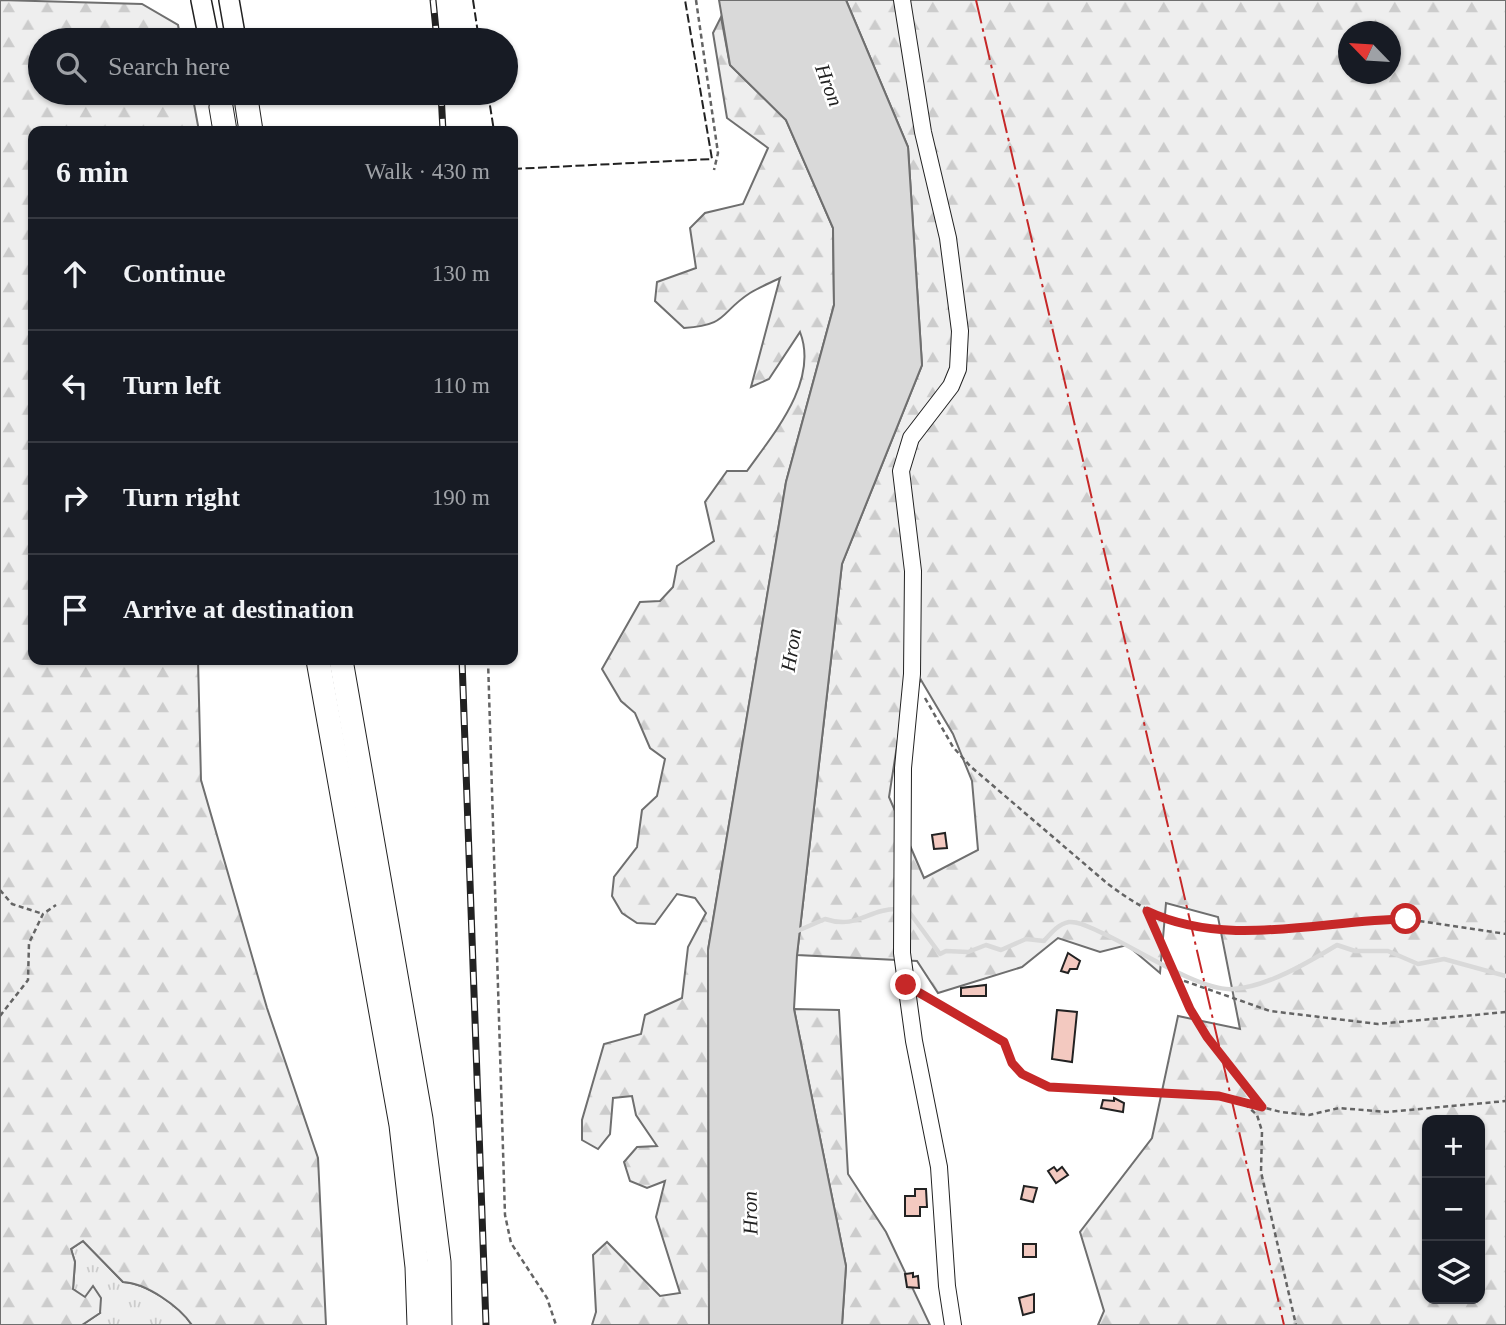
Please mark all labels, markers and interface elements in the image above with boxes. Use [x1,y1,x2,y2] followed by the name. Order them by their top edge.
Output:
[1338,21,1401,84] north arrow
[28,28,518,105] search box
[52,48,90,86] icon: search
[108,52,230,81] text: Search here
[810,59,848,110] water label: Hron
[56,155,129,188] text: 6 min
[365,159,490,184] text: Walk · 430 m
[56,255,94,293] icon: ahead
[123,259,226,288] text: Continue
[432,261,490,286] text: 130 m
[56,367,94,405] icon: left
[123,371,221,400] text: Turn left
[433,373,490,398] text: 110 m
[56,479,94,517] icon: right
[123,483,240,512] text: Turn right
[432,485,490,510] text: 190 m
[56,591,94,629] icon: arrive
[123,595,354,624] text: Arrive at destination
[776,627,806,674] water label: Hron
[1390,903,1421,934] route start
[890,969,921,1000] route end
[1422,1115,1485,1304] map controls
[1422,1115,1485,1178] button: +
[1422,1178,1485,1241] button: −
[738,1191,762,1236] water label: Hron
[1422,1241,1485,1304] button: layers

